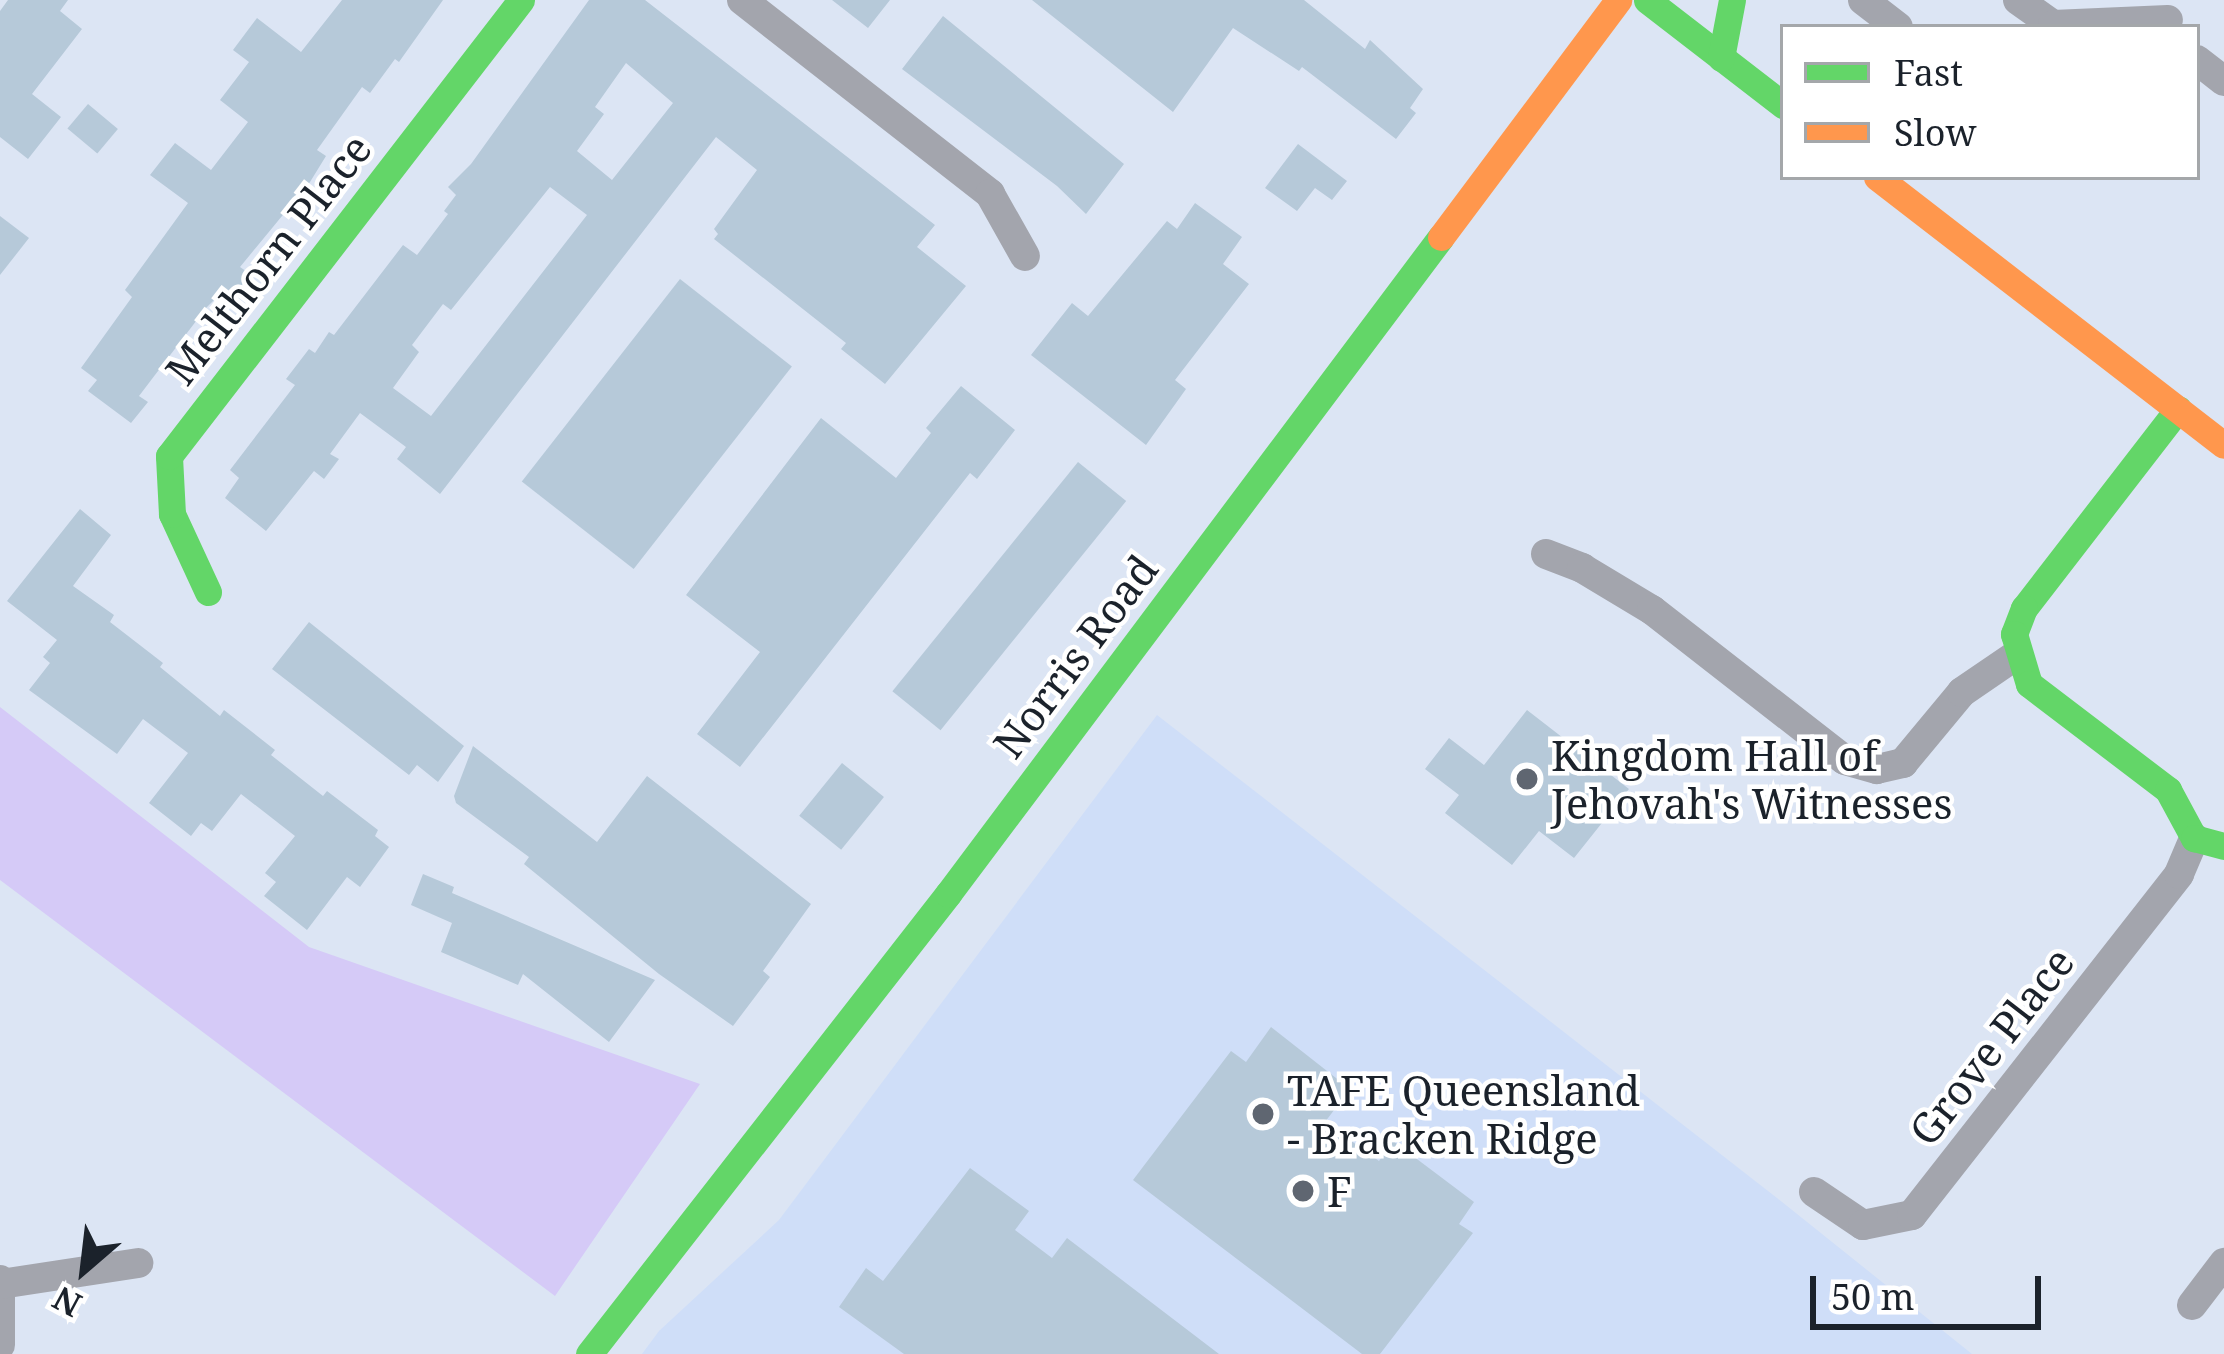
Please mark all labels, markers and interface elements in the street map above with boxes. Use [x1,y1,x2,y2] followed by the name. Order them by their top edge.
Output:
[1780,24,2200,180] legend
[1894,48,1963,97] text: Fast
[1894,108,1977,157] text: Slow
[155,124,381,394] street label: Melthorn Place
[983,545,1167,767] street label: Norris Road
[1551,730,1952,828] place label: Kingdom Hall of Jehovah's Witnesses
[1514,766,1540,792] marker: Kingdom Hall of Jehovah's Witnesses
[1898,937,2084,1155] street label: Grove Place
[1287,1065,1640,1164] place label: TAFE Queensland - Bracken Ridge
[1250,1101,1276,1127] marker: TAFE Queensland - Bracken Ridge
[1327,1166,1352,1216] place label: F
[1290,1178,1316,1204] marker: F
[24,1210,144,1330] north arrow
[1816,1252,2047,1326] scale bar
[1831,1272,1915,1321] text: 50 m
[45,1276,89,1328] text: N

